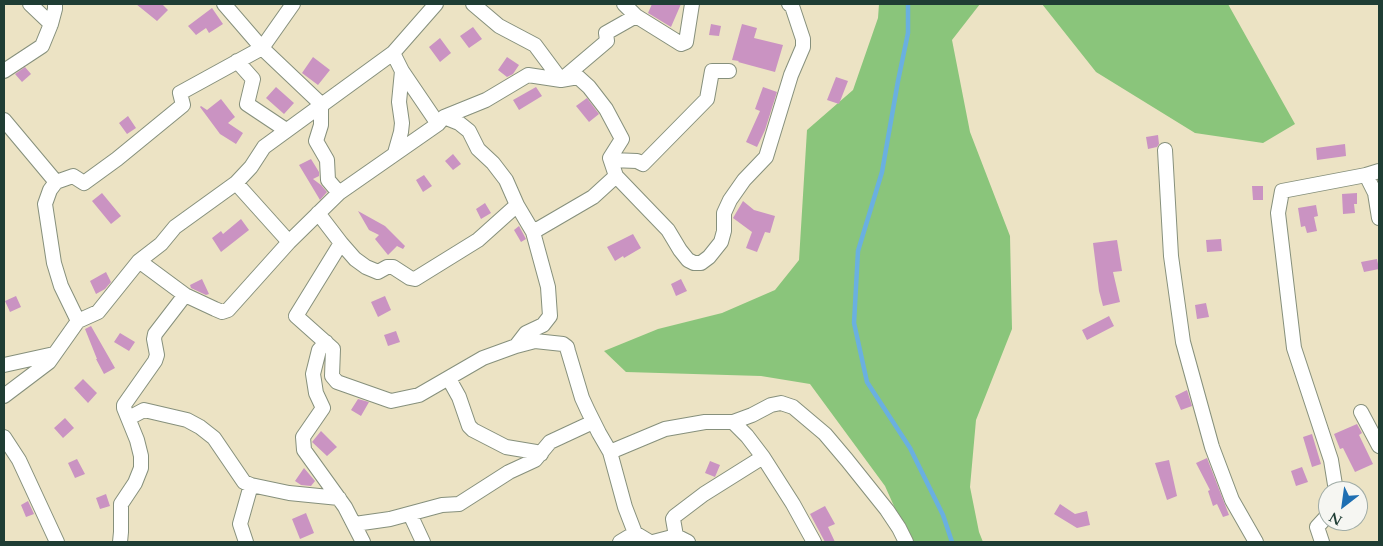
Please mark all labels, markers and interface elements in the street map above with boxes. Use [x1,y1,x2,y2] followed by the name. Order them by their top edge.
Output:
[1318,481,1368,531] north arrow
[1326,507,1346,530] text: N

